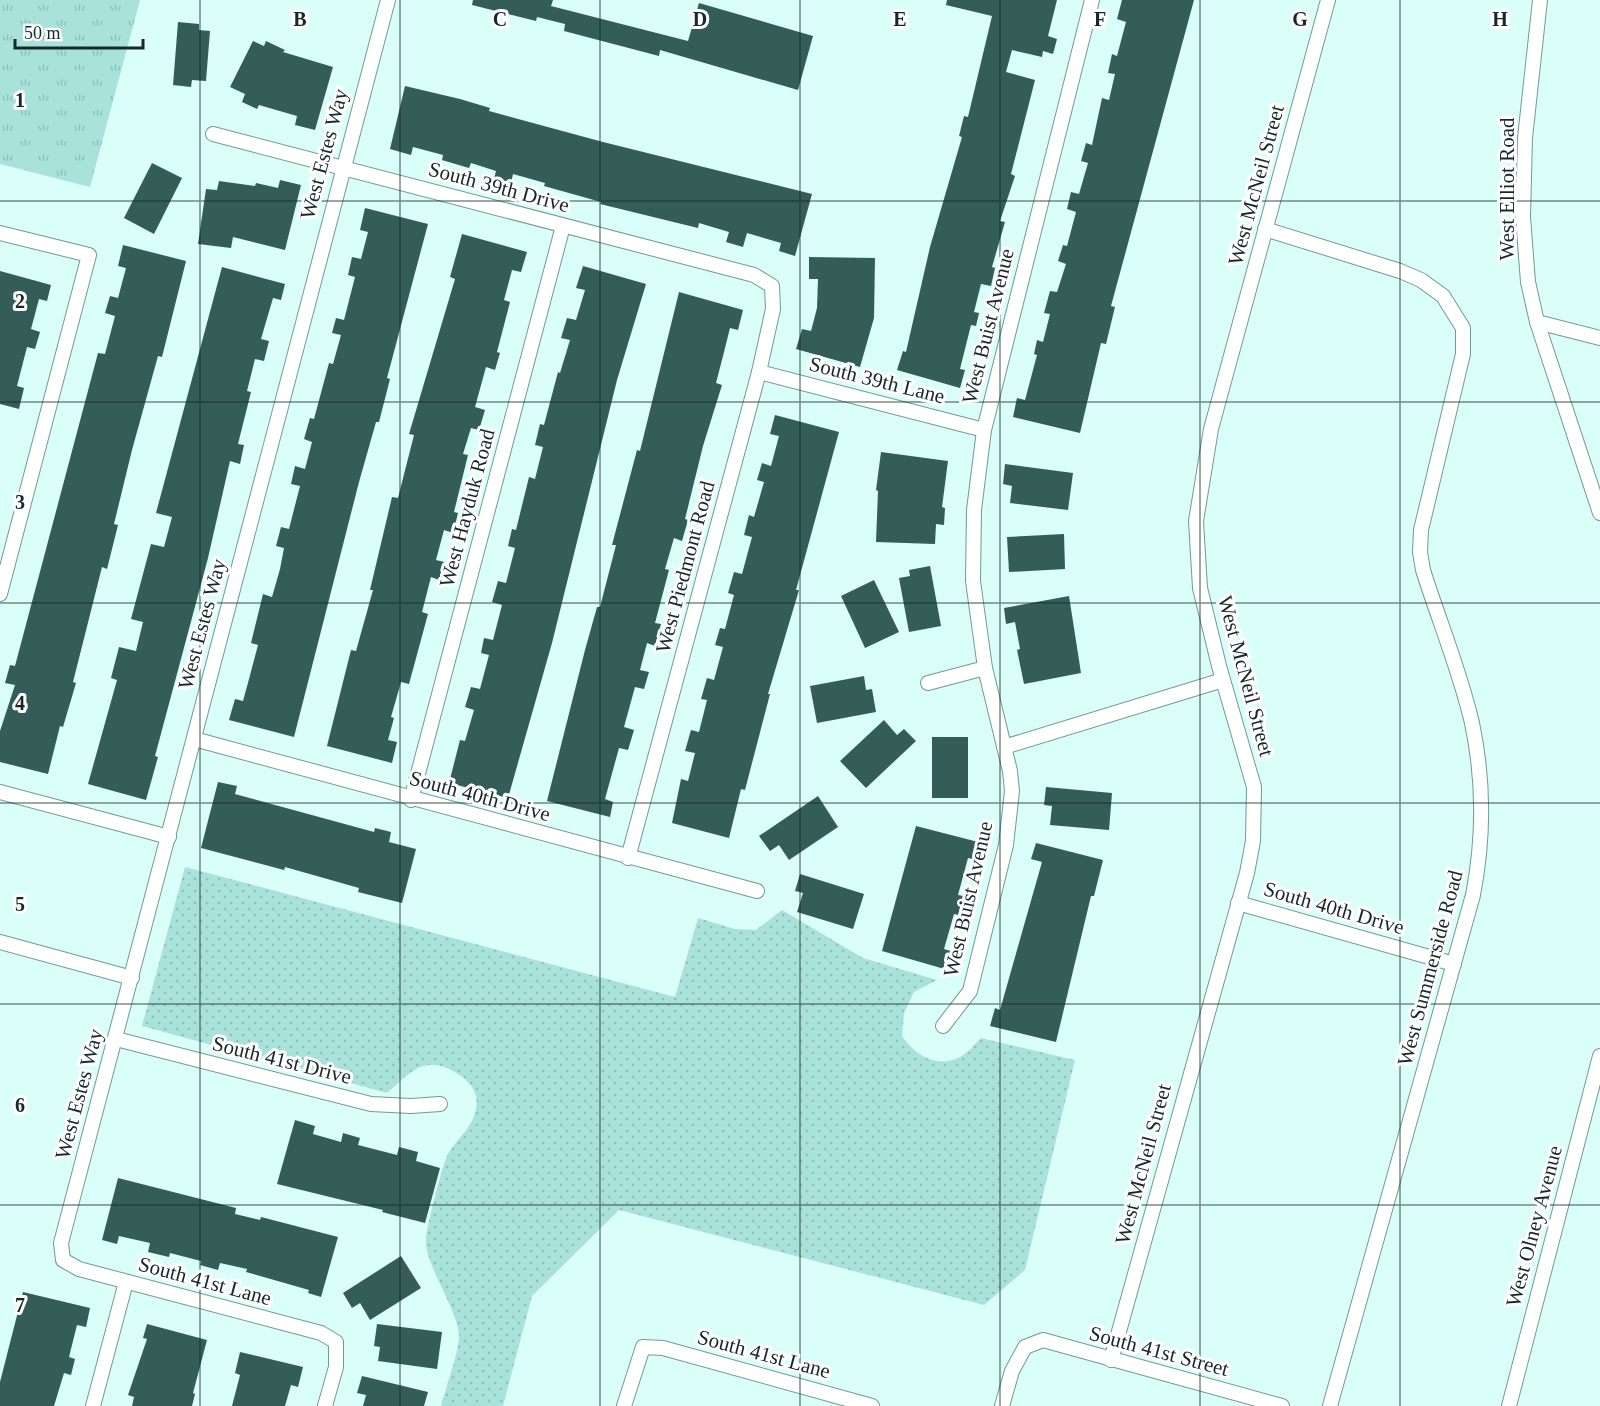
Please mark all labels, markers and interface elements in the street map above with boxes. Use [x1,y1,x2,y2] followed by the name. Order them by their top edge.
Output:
[293,8,307,30] text: B
[493,8,507,30] text: C
[693,8,707,30] text: D
[893,8,907,30] text: E
[1094,8,1106,30] text: F
[1292,8,1308,30] text: G
[1492,8,1508,30] text: H
[15,12,142,50] scale bar
[24,23,61,43] text: 50 m
[295,86,353,222] street label: West Estes Way
[15,89,25,111] text: 1
[1223,102,1289,268] street label: West McNeil Street
[1495,117,1519,260] street label: West Elliot Road
[426,157,572,217] street label: South 39th Drive
[957,246,1019,406] street label: West Buist Avenue
[15,290,25,312] text: 2
[807,352,947,408] street label: South 39th Lane
[434,426,500,590] street label: West Hayduk Road
[651,478,720,655] street label: West Piedmont Road
[15,491,25,513] text: 3
[173,556,231,692] street label: West Estes Way
[1213,593,1279,759] street label: West McNeil Street
[15,692,25,714] text: 4
[407,766,553,826] street label: South 40th Drive
[938,819,998,979] street label: West Buist Avenue
[1392,867,1468,1068] street label: West Summerside Road
[1261,877,1407,939] street label: South 40th Drive
[15,893,25,915] text: 5
[50,1026,108,1162] street label: West Estes Way
[210,1031,354,1089] street label: South 41st Drive
[1110,1081,1176,1247] street label: West McNeil Street
[15,1094,25,1116] text: 6
[1501,1143,1567,1309] street label: West Olney Avenue
[136,1252,274,1310] street label: South 41st Lane
[15,1294,25,1316] text: 7
[1087,1321,1232,1381] street label: South 41st Street
[695,1325,833,1383] street label: South 41st Lane

